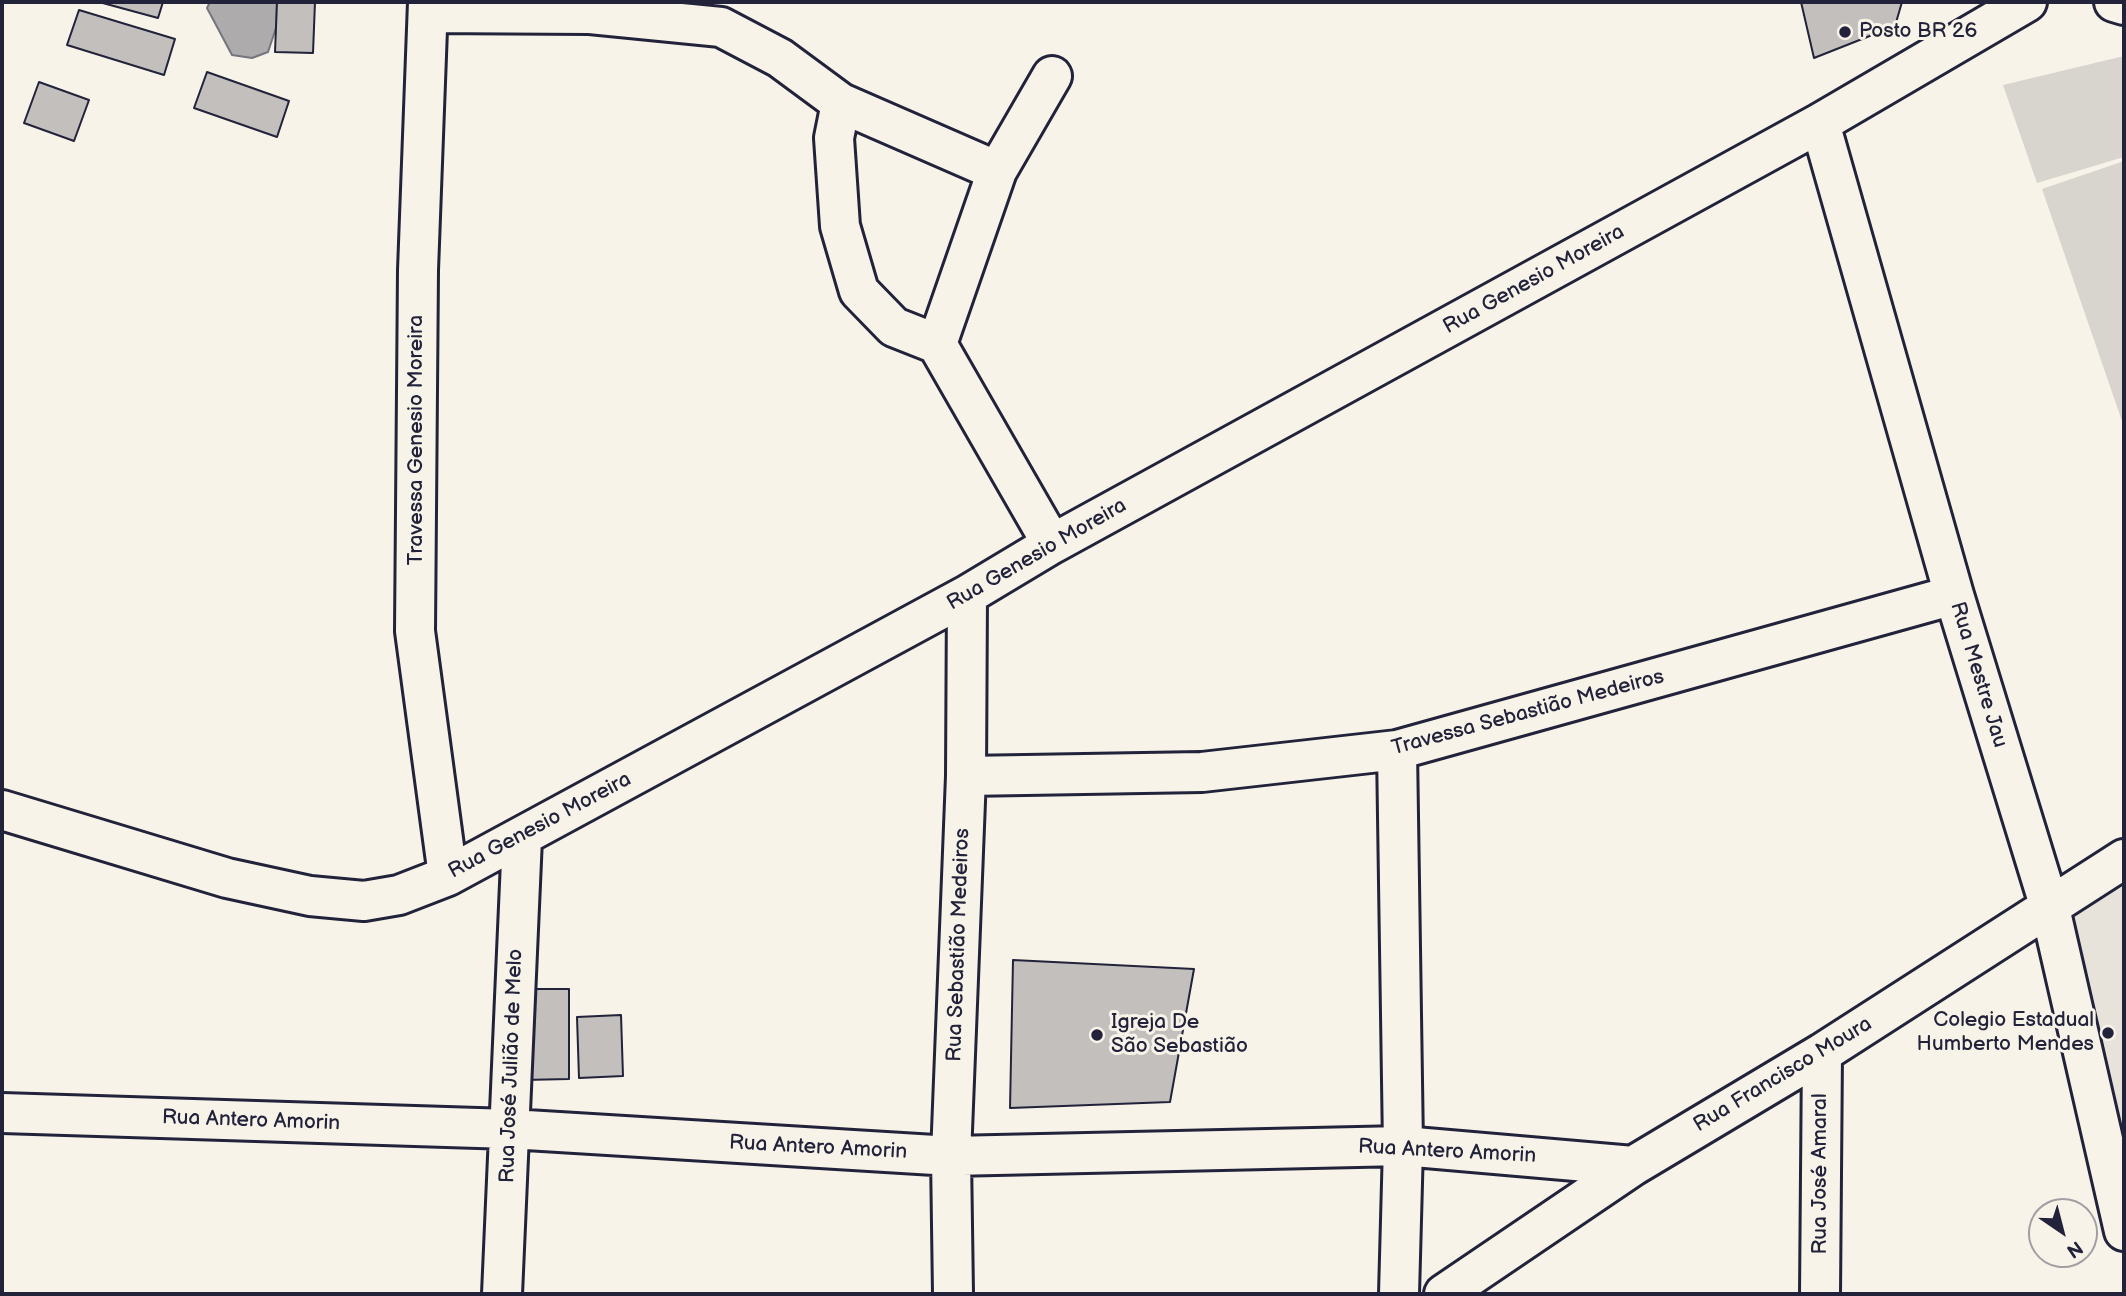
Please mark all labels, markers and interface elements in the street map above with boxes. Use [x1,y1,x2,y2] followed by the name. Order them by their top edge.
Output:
[1859,19,1977,45] place label: Posto BR 26
[1837,24,1853,40] marker: Posto BR 26
[1439,220,1629,340] street label: Rua Genesio Moreira
[404,315,430,565] street label: Travessa Genesio Moreira
[943,493,1131,617] street label: Rua Genesio Moreira
[1944,599,2012,751] street label: Rua Mestre Jau
[1389,664,1667,762] street label: Travessa Sebastião Medeiros
[444,767,636,885] street label: Rua Genesio Moreira
[942,828,976,1062] street label: Rua Sebastião Medeiros
[495,948,529,1184] street label: Rua José Julião de Melo
[1917,1008,2094,1058] place label: Colegio Estadual Humberto Mendes
[1111,1010,1248,1060] place label: Igreja De São Sebastião
[1689,1012,1877,1138] street label: Rua Francisco Moura
[2100,1025,2116,1041] marker: Colegio Estadual Humberto Mendes
[1089,1027,1105,1043] marker: Igreja De São Sebastião
[1808,1093,1834,1255] street label: Rua José Amaral
[161,1105,341,1137] street label: Rua Antero Amorin
[728,1131,908,1165] street label: Rua Antero Amorin
[1357,1135,1537,1169] street label: Rua Antero Amorin
[2028,1198,2098,1268] north arrow
[2062,1235,2087,1262] text: N

